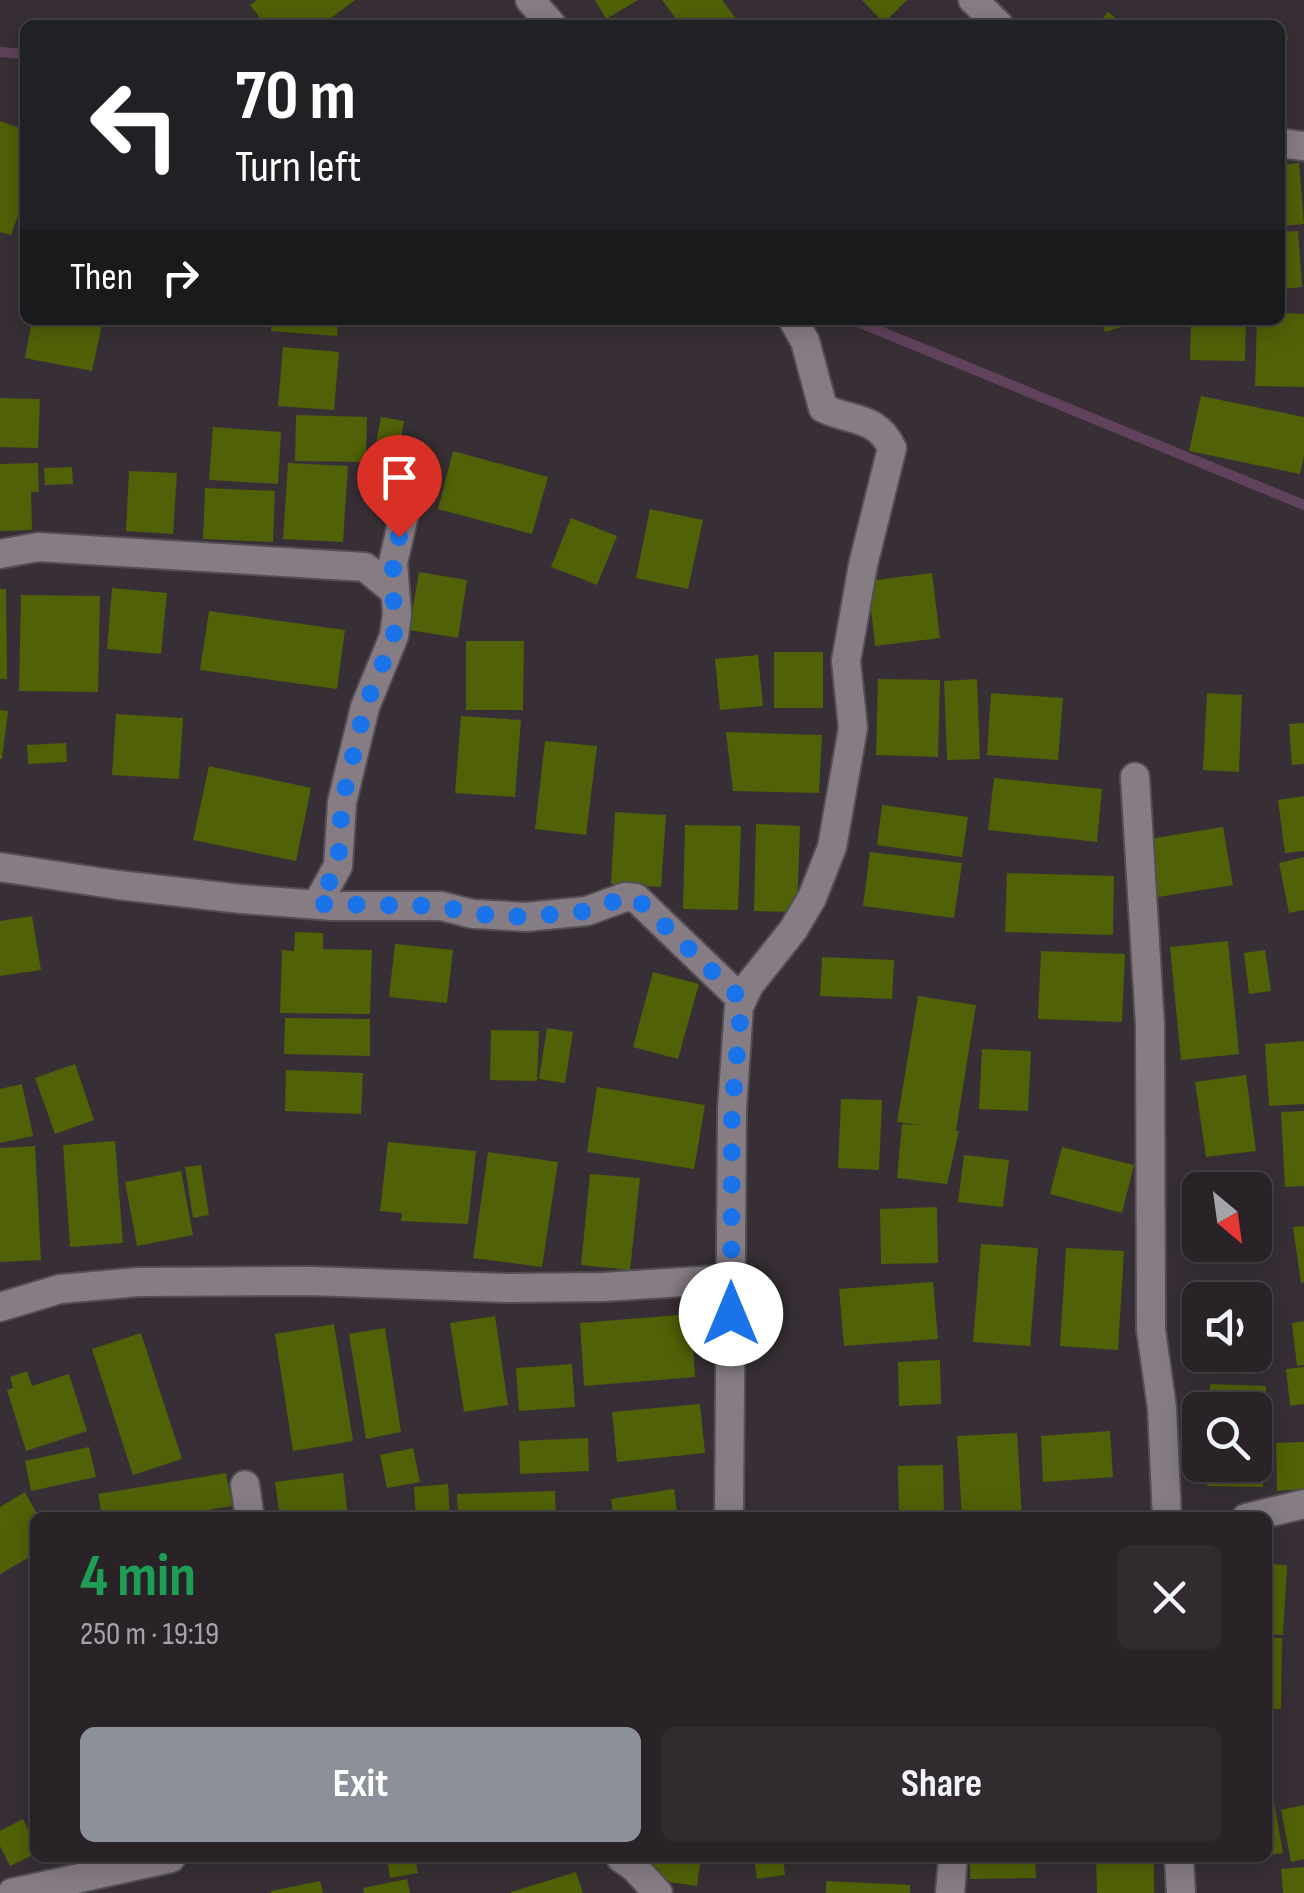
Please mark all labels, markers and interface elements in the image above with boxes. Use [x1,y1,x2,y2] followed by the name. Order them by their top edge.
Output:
[235,55,356,139] text: 70 m
[70,60,200,190] icon: left
[235,140,361,195] text: Turn left
[153,250,208,305] icon: right
[70,255,133,300] text: Then
[357,435,442,538] pin
[372,450,427,505] icon: arrive
[1182,1172,1272,1262] north arrow
[1182,1172,1272,1482] map controls
[679,1262,783,1366] position arrow
[1182,1282,1272,1372] button: sound
[1182,1392,1272,1482] button: search
[80,1541,196,1613] text: 4 min
[1117,1545,1222,1650] button: close
[80,1615,219,1654] text: 250 m · 19:19
[80,1727,641,1842] button: Exit
[661,1727,1222,1842] button: Share

